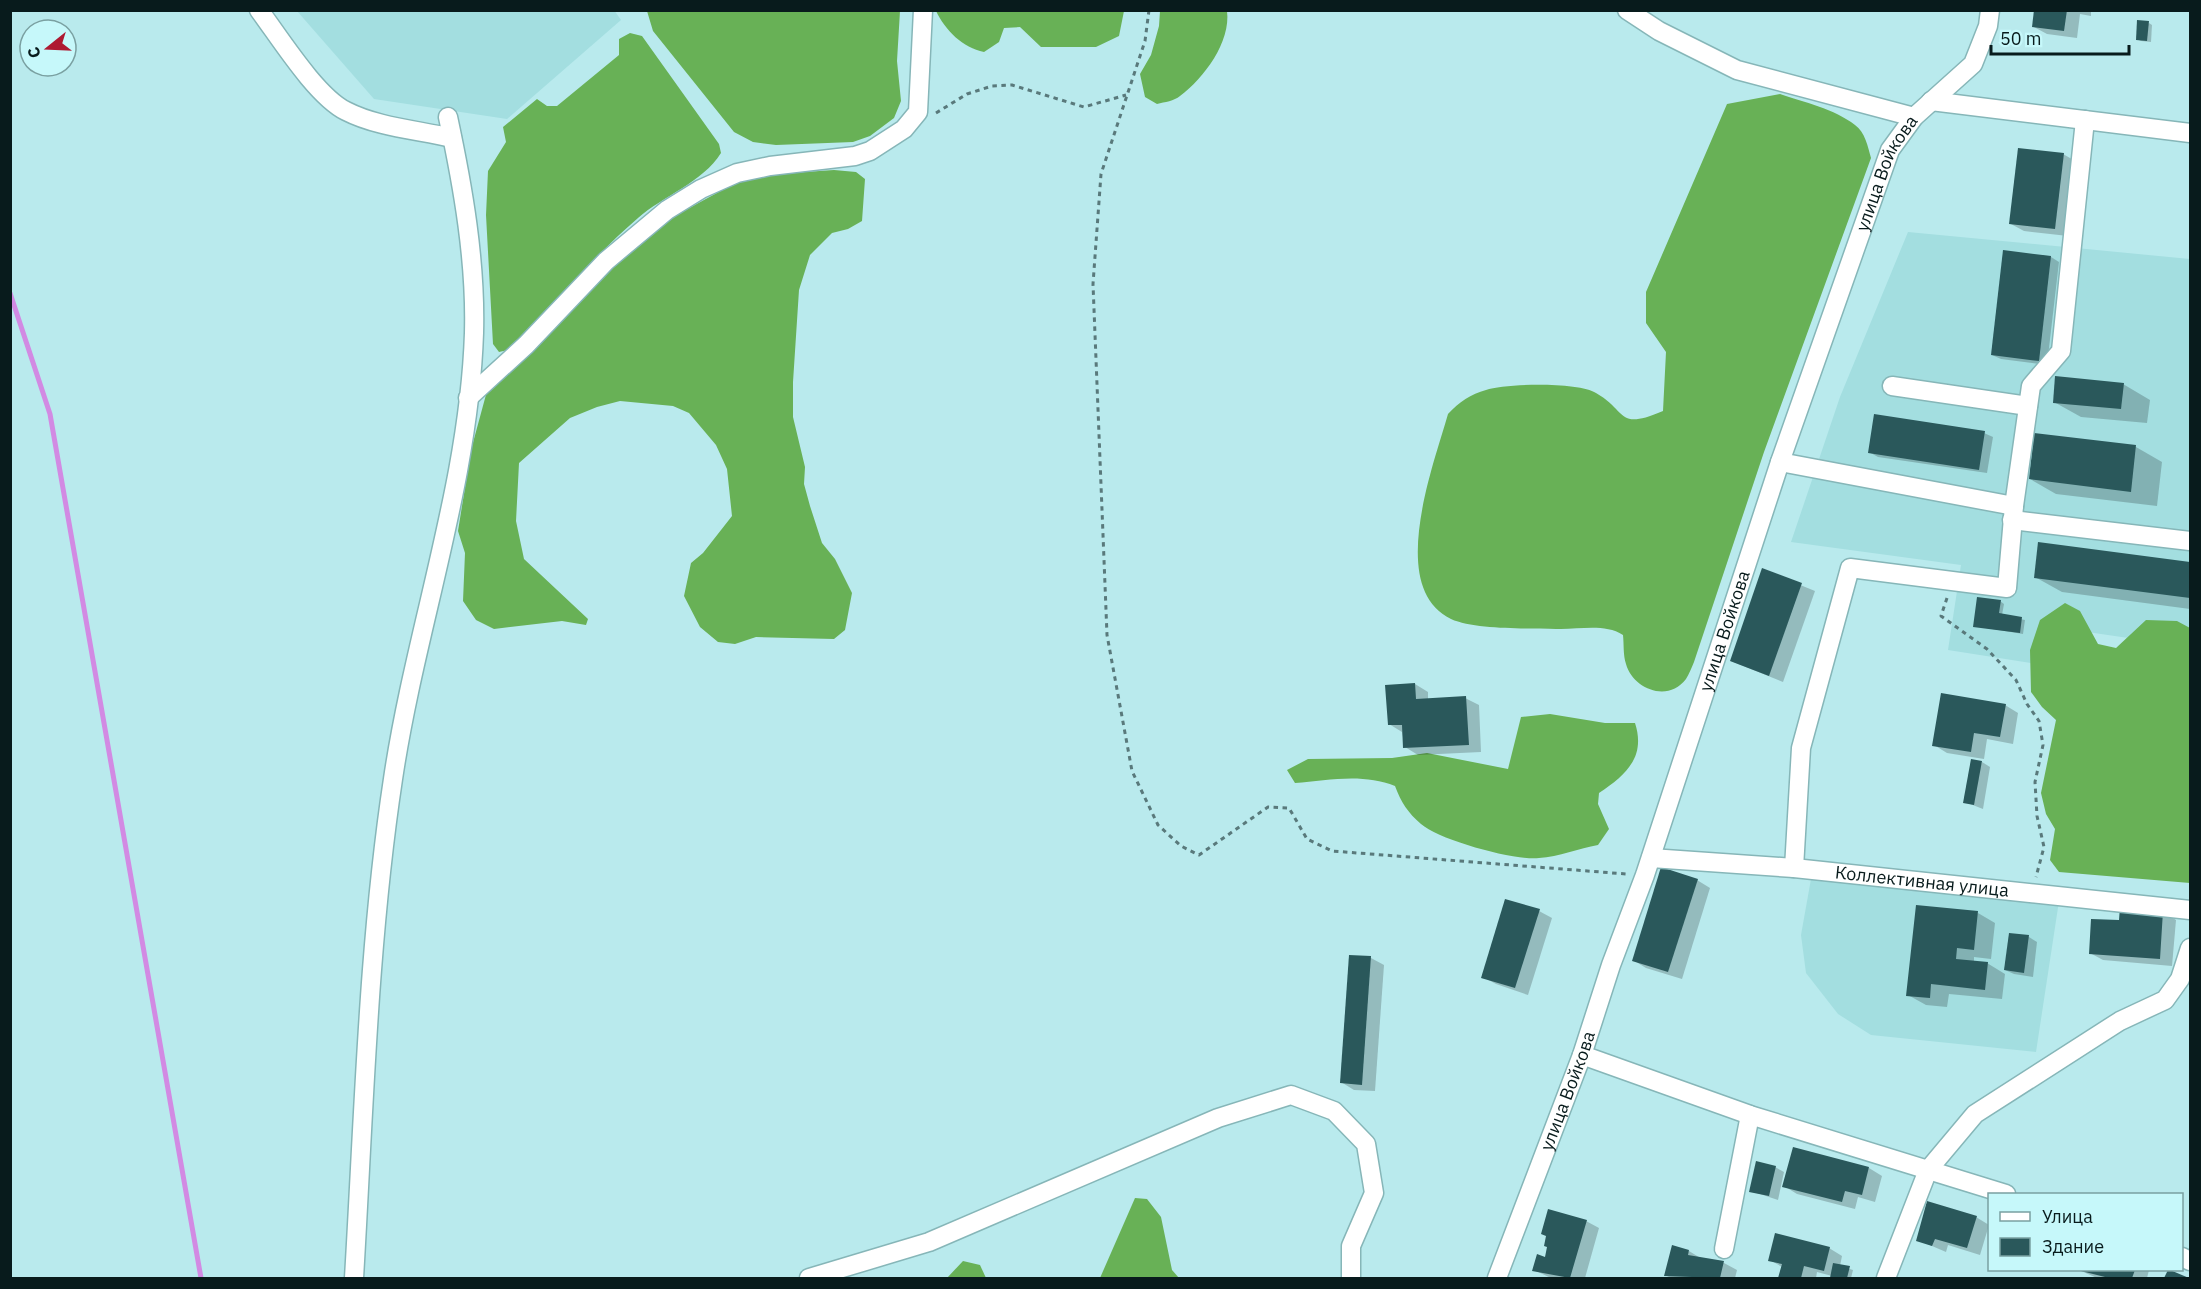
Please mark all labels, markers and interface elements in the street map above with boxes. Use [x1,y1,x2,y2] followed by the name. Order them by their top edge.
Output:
[18,18,78,78] north arrow
[1991,18,2129,56] scale bar
[2000,27,2042,50] text: 50 m
[23,45,45,61] text: С
[1850,110,1923,234] street label: улица Войкова
[1694,567,1755,694] street label: улица Войкова
[1834,860,2010,902] street label: Коллективная улица
[1535,1028,1600,1154] street label: улица Войкова
[1988,1193,2183,1271] legend
[2042,1205,2093,1228] text: Улица
[2042,1235,2104,1258] text: Здание

